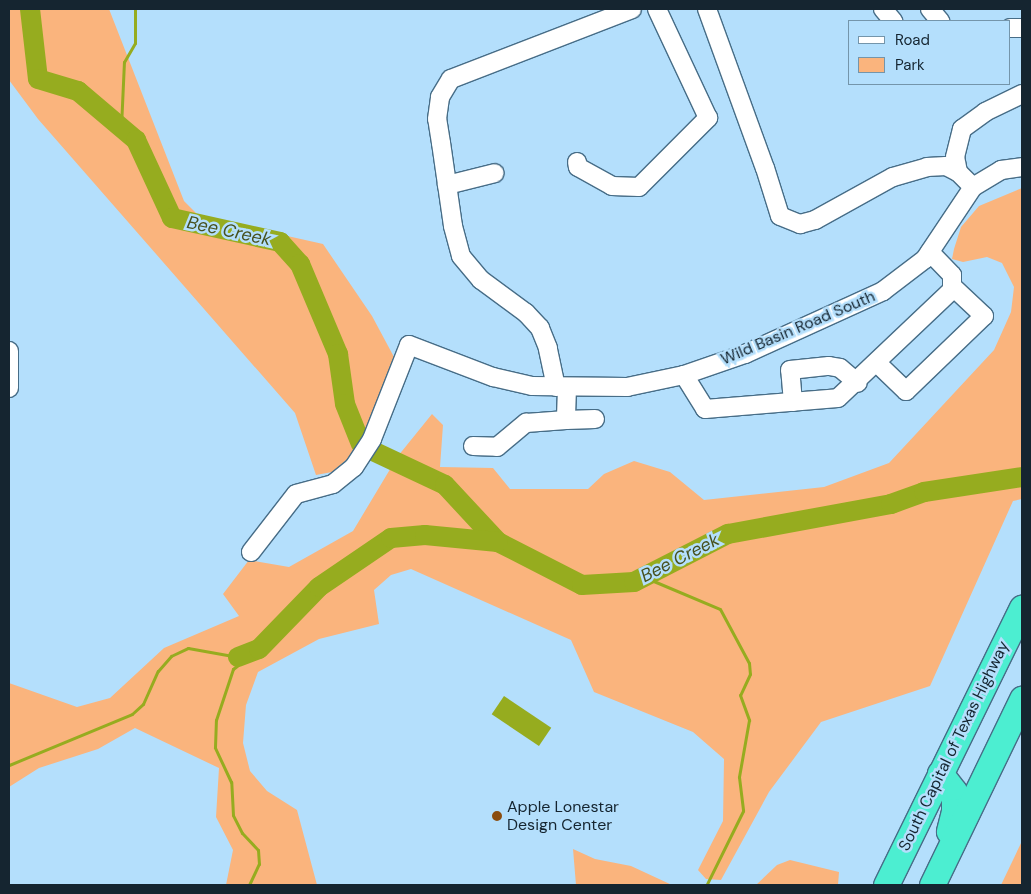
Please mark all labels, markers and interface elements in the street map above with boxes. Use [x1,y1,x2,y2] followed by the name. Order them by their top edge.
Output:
[848,20,1011,85] legend
[895,30,930,50] text: Road
[895,55,925,75] text: Park
[185,212,273,250] water label: Bee Creek
[718,287,878,369] street label: Wild Basin Road South
[637,529,723,587] water label: Bee Creek
[895,638,1013,854] street label: South Capital of Texas Highway
[507,797,619,835] place label: Apple Lonestar Design Center
[491,810,503,822] marker: Apple Lonestar Design Center

